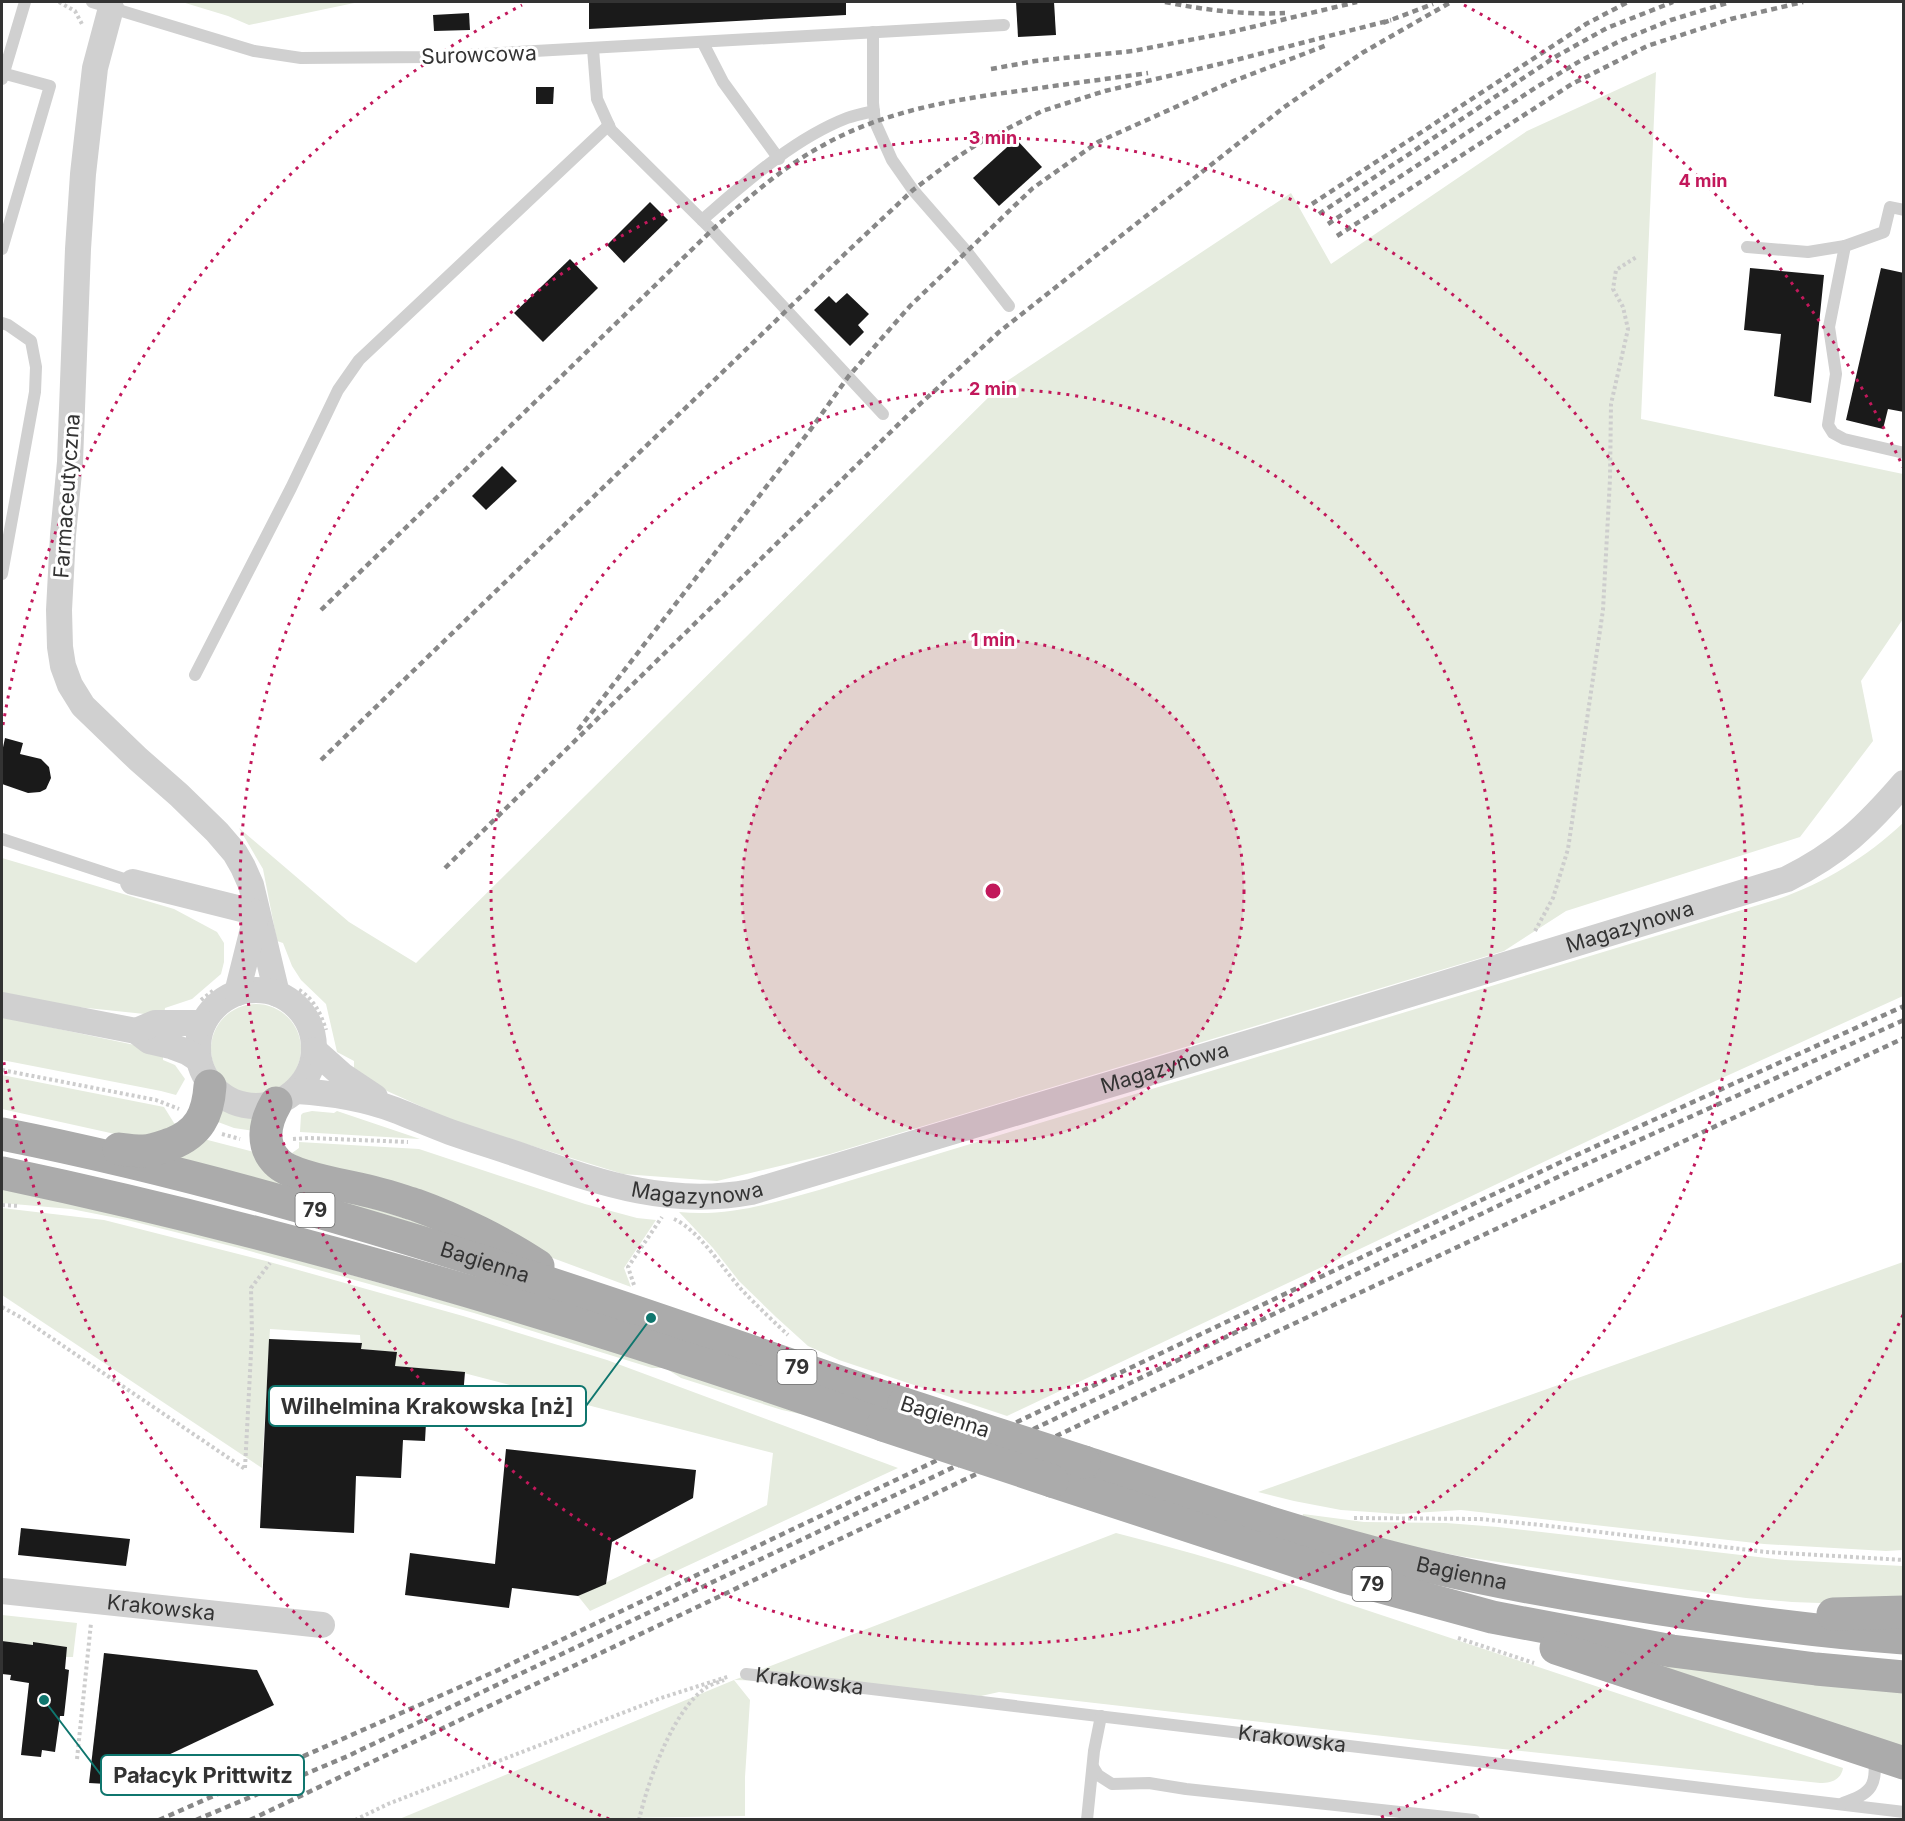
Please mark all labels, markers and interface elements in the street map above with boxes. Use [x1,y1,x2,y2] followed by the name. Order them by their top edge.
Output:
[421,40,537,69] street label: Surowcowa
[969,127,1017,148] text: 3 min
[1679,170,1727,191] text: 4 min
[969,378,1017,399] text: 2 min
[48,413,85,579] street label: Farmaceutyczna
[971,629,1015,650] text: 1 min
[983,881,1003,901] centre of rings
[1563,895,1697,958] street label: Magazynowa
[1098,1037,1232,1099] street label: Magazynowa
[629,1176,766,1209] street label: Magazynowa
[296,1193,334,1227] road number: 79
[437,1236,533,1288] street label: Bagienna
[778,1350,816,1384] road number: 79
[269,1386,586,1426] callout: Wilhelmina Krakowska [nż]
[897,1390,993,1443] street label: Bagienna
[281,1393,574,1419] text: Wilhelmina Krakowska [nż]
[1414,1551,1509,1595] street label: Bagienna
[1352,1567,1392,1601] road number: 79
[106,1589,217,1626] street label: Krakowska
[754,1662,865,1700] street label: Krakowska
[1237,1720,1348,1757] street label: Krakowska
[101,1755,304,1795] callout: Pałacyk Prittwitz
[113,1762,293,1788] text: Pałacyk Prittwitz

